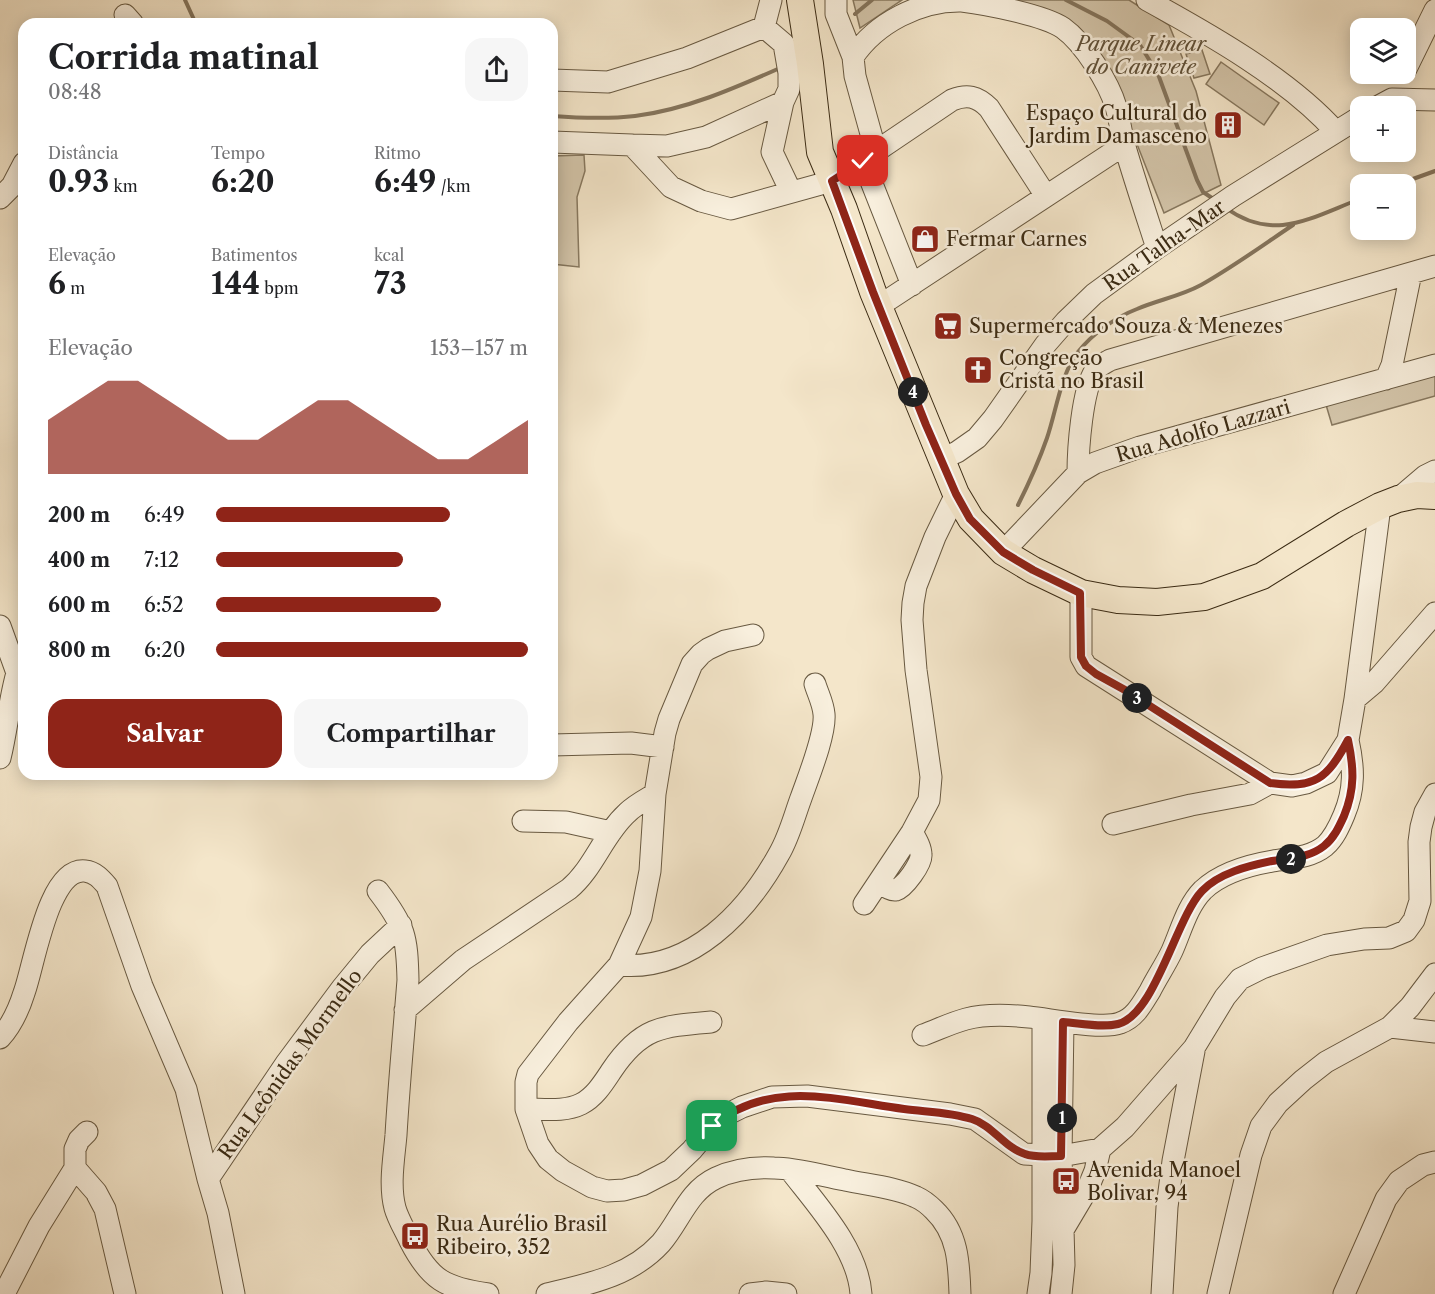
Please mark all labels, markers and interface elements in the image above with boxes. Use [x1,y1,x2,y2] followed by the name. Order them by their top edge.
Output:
[1350,18,1416,240] map controls
[1350,18,1416,84] button: layers
[1074,32,1208,79] park label: Parque Linear do Canivete
[48,37,319,78] text: Corrida matinal
[465,38,528,101] button: share
[48,80,102,104] text: 08:48
[1350,96,1416,162] button: +
[1025,101,1207,148] place label: Espaço Cultural do Jardim Damasceno
[1212,109,1244,141] building icon: Espaço Cultural do Jardim Damasceno
[837,135,888,186] pin
[48,143,119,163] text: Distância
[211,143,265,163] text: Tempo
[374,143,421,163] text: Ritmo
[846,144,879,177] icon: check
[48,163,109,200] text: 0.93
[211,163,275,200] text: 6:20
[374,163,437,200] text: 6:49
[1350,174,1416,240] button: −
[109,176,138,196] text: km
[437,176,471,196] text: /km
[1099,194,1230,296] street label: Rua Talha-Mar
[909,223,941,255] shop icon: Fermar Carnes
[946,227,1087,251] place label: Fermar Carnes
[48,245,116,265] text: Elevação
[211,245,297,265] text: Batimentos
[374,245,404,265] text: kcal
[48,265,66,302] text: 6
[211,265,260,302] text: 144
[374,265,407,302] text: 73
[66,278,85,298] text: m
[260,278,299,298] text: bpm
[932,310,964,342] supermarket icon: Supermercado Souza & Menezes
[969,314,1283,338] place label: Supermercado Souza & Menezes
[48,336,133,360] text: Elevação
[430,336,528,360] text: 153–157 m
[999,346,1144,393] place label: Congreção Cristã no Brasil
[962,354,994,386] church icon: Congreção Cristã no Brasil
[898,377,928,407] pin: 4
[908,382,918,402] text: 4
[1113,395,1293,467] street label: Rua Adolfo Lazzari
[48,503,110,527] text: 200 m
[144,503,185,527] text: 6:49
[48,548,110,572] text: 400 m
[144,548,179,572] text: 7:12
[48,593,110,617] text: 600 m
[144,593,184,617] text: 6:52
[48,638,111,662] text: 800 m
[144,638,186,662] text: 6:20
[1122,683,1152,713] pin: 3
[1132,688,1142,708] text: 3
[48,699,282,768] button: Salvar
[294,699,528,768] button: Compartilhar
[1276,844,1306,874] pin: 2
[1286,849,1296,869] text: 2
[213,964,367,1164] street label: Rua Leônidas Mormello
[686,1100,737,1151] pin
[1047,1103,1077,1133] pin: 1
[1058,1108,1066,1128] text: 1
[695,1109,728,1142] icon: arrive
[1086,1158,1241,1205] place label: Avenida Manoel Bolivar, 94
[1050,1165,1082,1197] bus stop icon: Avenida Manoel Bolivar, 94
[436,1212,607,1259] place label: Rua Aurélio Brasil Ribeiro, 352
[399,1220,431,1252] bus stop icon: Rua Aurélio Brasil Ribeiro, 352

